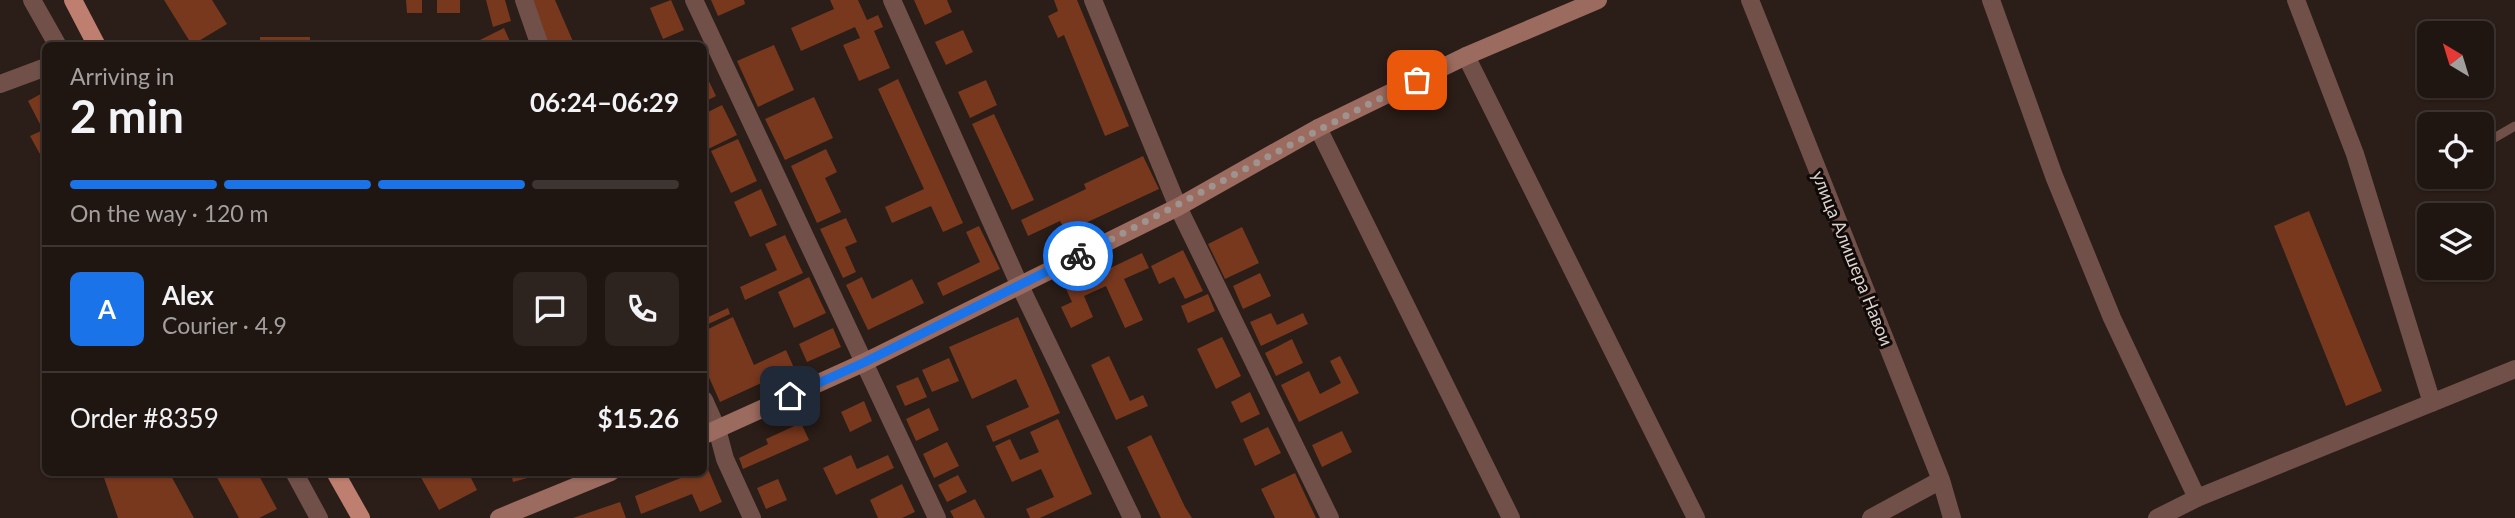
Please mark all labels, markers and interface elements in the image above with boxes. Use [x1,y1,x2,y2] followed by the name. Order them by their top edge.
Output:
[2417,21,2494,98] north arrow
[2417,21,2494,280] map controls
[1387,50,1447,110] pin
[1398,61,1436,99] icon: bag
[70,62,174,90] text: Arriving in
[530,86,679,118] text: 06:24–06:29
[70,88,184,143] text: 2 min
[2417,112,2494,189] button: locate
[1808,167,1898,349] street label: улица Алишера Навои
[70,199,269,227] text: On the way · 120 m
[2417,203,2494,280] button: layers
[1043,221,1113,291] courier
[1059,237,1097,275] icon: bike
[513,272,587,346] button: chat
[605,272,679,346] button: phone
[162,279,214,311] text: Alex
[98,293,116,325] text: A
[162,311,287,339] text: Courier · 4.9
[760,366,820,426] pin
[771,377,809,415] icon: home
[70,402,219,434] text: Order #8359
[597,402,679,434] text: $15.26

